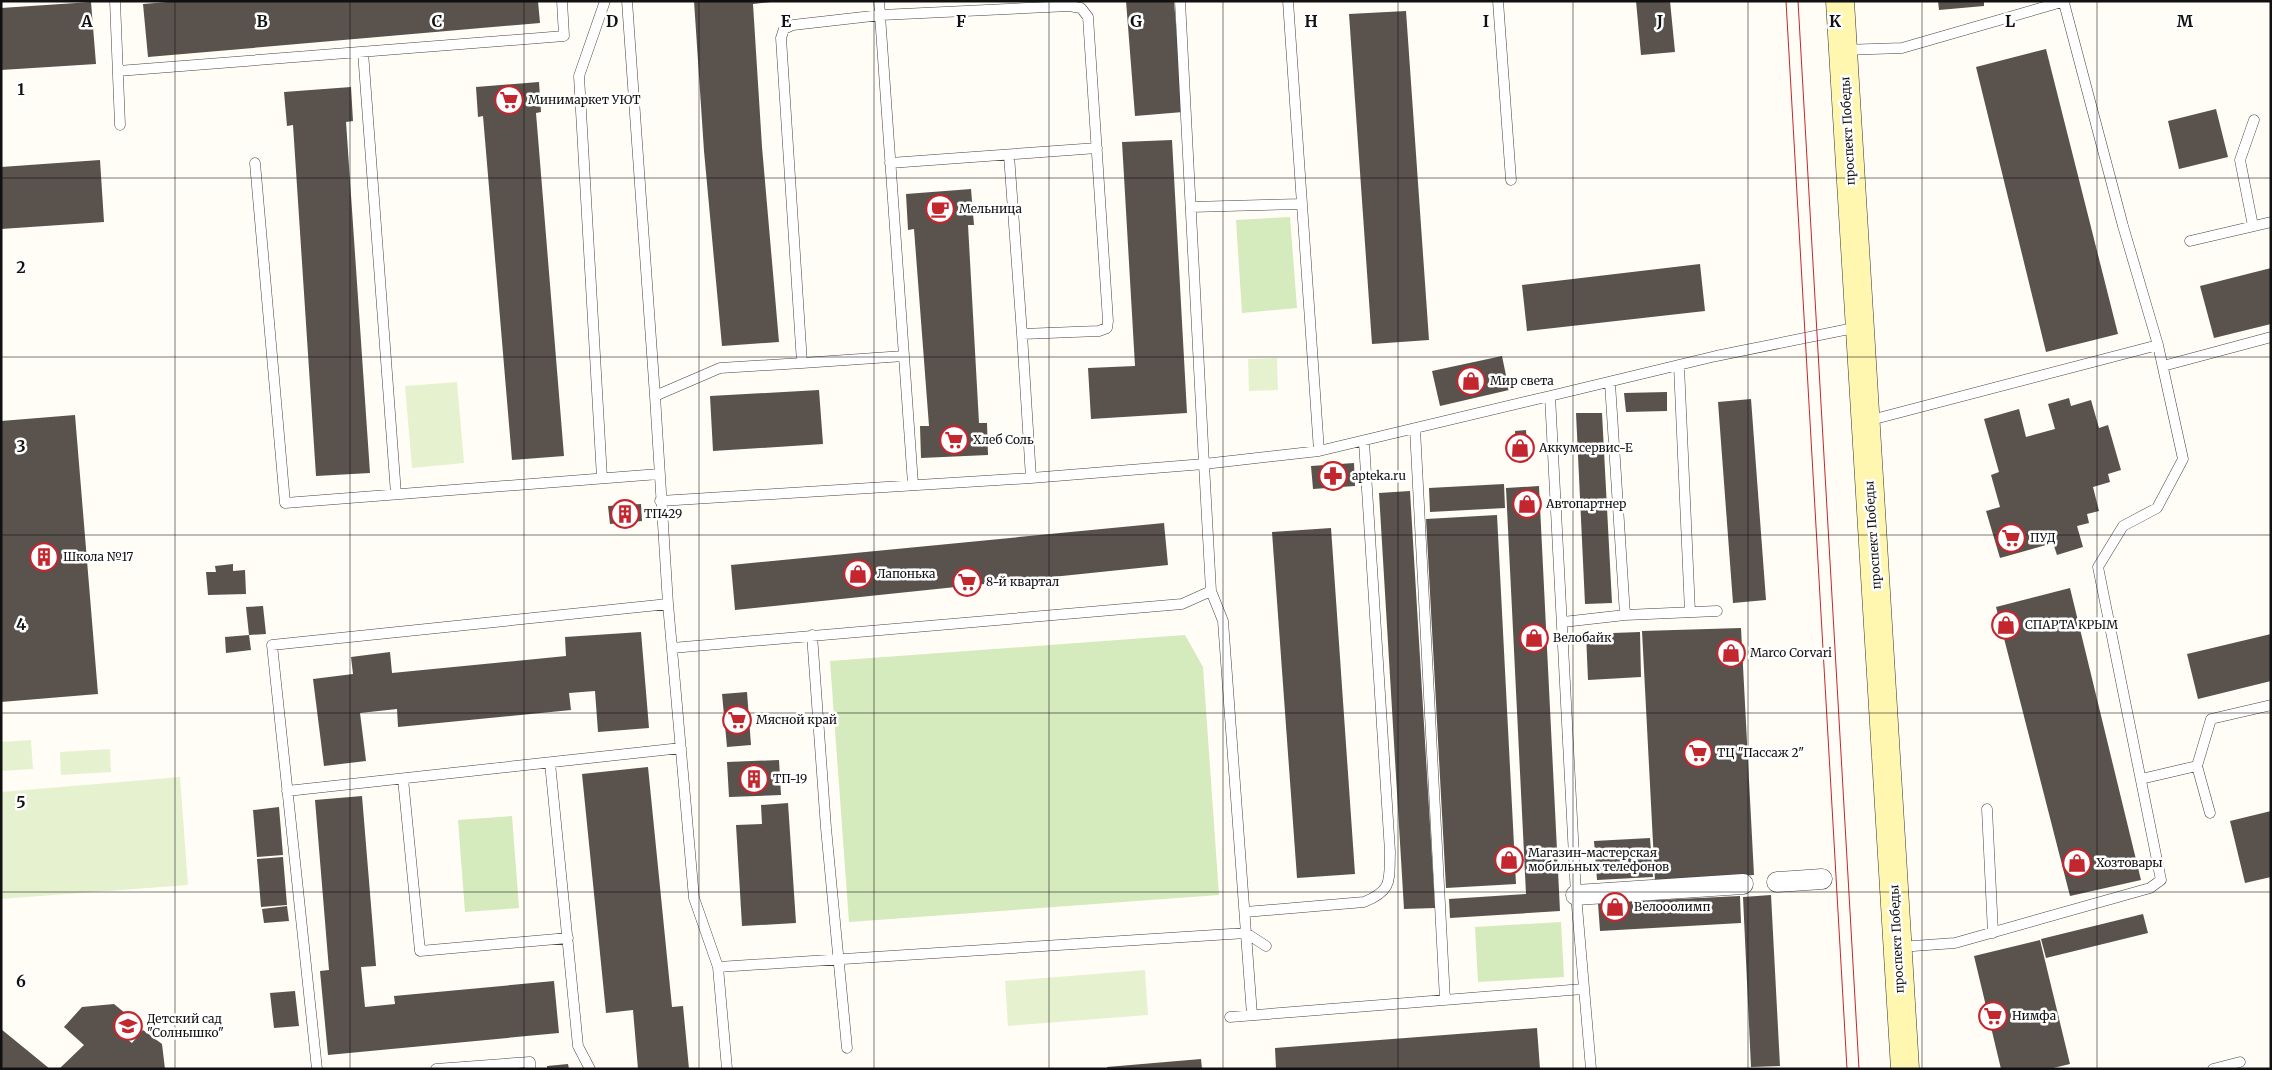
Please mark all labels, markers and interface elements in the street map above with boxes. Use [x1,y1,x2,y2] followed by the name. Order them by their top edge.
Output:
[80,11,93,31] text: A
[256,11,268,31] text: B
[432,11,442,31] text: C
[606,11,618,31] text: D
[781,11,792,31] text: E
[956,11,966,31] text: F
[1130,11,1142,31] text: G
[1304,11,1318,31] text: H
[1483,11,1489,31] text: I
[1656,11,1663,31] text: J
[1829,11,1841,31] text: K
[2005,11,2015,31] text: L
[2177,11,2194,31] text: M
[1837,76,1858,186] street label: проспект Победы
[17,79,25,99] text: 1
[494,85,524,115] supermarket icon: Минимаркет УЮТ
[528,92,641,107] place label: Минимаркет УЮТ
[925,194,955,224] cafe icon: Мельница
[959,201,1022,216] place label: Мельница
[16,257,26,277] text: 2
[1456,366,1486,396] shop icon: Мир света
[1490,373,1554,388] place label: Мир света
[939,425,969,455] supermarket icon: Хлеб Соль
[973,432,1034,447] place label: Хлеб Соль
[1505,433,1535,463] shop icon: Аккумсервис-Е
[16,436,26,456] text: 3
[1538,440,1633,455] place label: Аккумсервис-Е
[1318,461,1348,491] pharmacy icon: apteka.ru
[1352,468,1407,483] place label: apteka.ru
[1861,480,1884,590] street label: проспект Победы
[1512,489,1542,519] shop icon: Автопартнер
[1545,496,1626,511] place label: Автопартнер
[610,499,640,529] building icon: ТП429
[644,506,682,521] place label: ТП429
[1996,523,2026,553] supermarket icon: ПУД
[2030,530,2056,545] place label: ПУД
[29,542,59,572] building icon: Школа №17
[63,549,134,564] place label: Школа №17
[843,559,873,589] shop icon: Лапонька
[877,566,936,581] place label: Лапонька
[952,567,982,597] supermarket icon: 8-й квартал
[986,574,1059,589] place label: 8-й квартал
[1991,610,2021,640] shop icon: СПАРТА КРЫМ
[16,614,26,634] text: 4
[2025,617,2118,632] place label: СПАРТА КРЫМ
[1519,623,1549,653] shop icon: Велобайк
[1553,630,1612,645] place label: Велобайк
[1716,638,1746,668] shop icon: Marco Corvari
[1750,645,1832,660] place label: Marco Corvari
[722,705,752,735] supermarket icon: Мясной край
[756,712,837,727] place label: Мясной край
[1683,738,1713,768] supermarket icon: ТЦ "Пассаж 2"
[1717,745,1804,760] place label: ТЦ "Пассаж 2"
[739,764,769,794] building icon: ТП-19
[773,771,807,786] place label: ТП-19
[16,792,26,812] text: 5
[1494,845,1524,875] shop icon: Магазин-мастерская мобильных телефонов
[1528,845,1669,874] place label: Магазин-мастерская мобильных телефонов
[2062,848,2092,878] shop icon: Хозтовары
[2096,855,2163,870] place label: Хозтовары
[1886,884,1907,994] street label: проспект Победы
[1600,892,1630,922] shop icon: Велооолимп
[1634,899,1710,914] place label: Велооолимп
[16,971,26,991] text: 6
[1978,1001,2008,1031] supermarket icon: Нимфа
[2012,1008,2057,1023] place label: Нимфа
[113,1011,143,1041] school or university icon: Детский сад "Солнышко"
[147,1011,224,1040] place label: Детский сад "Солнышко"

